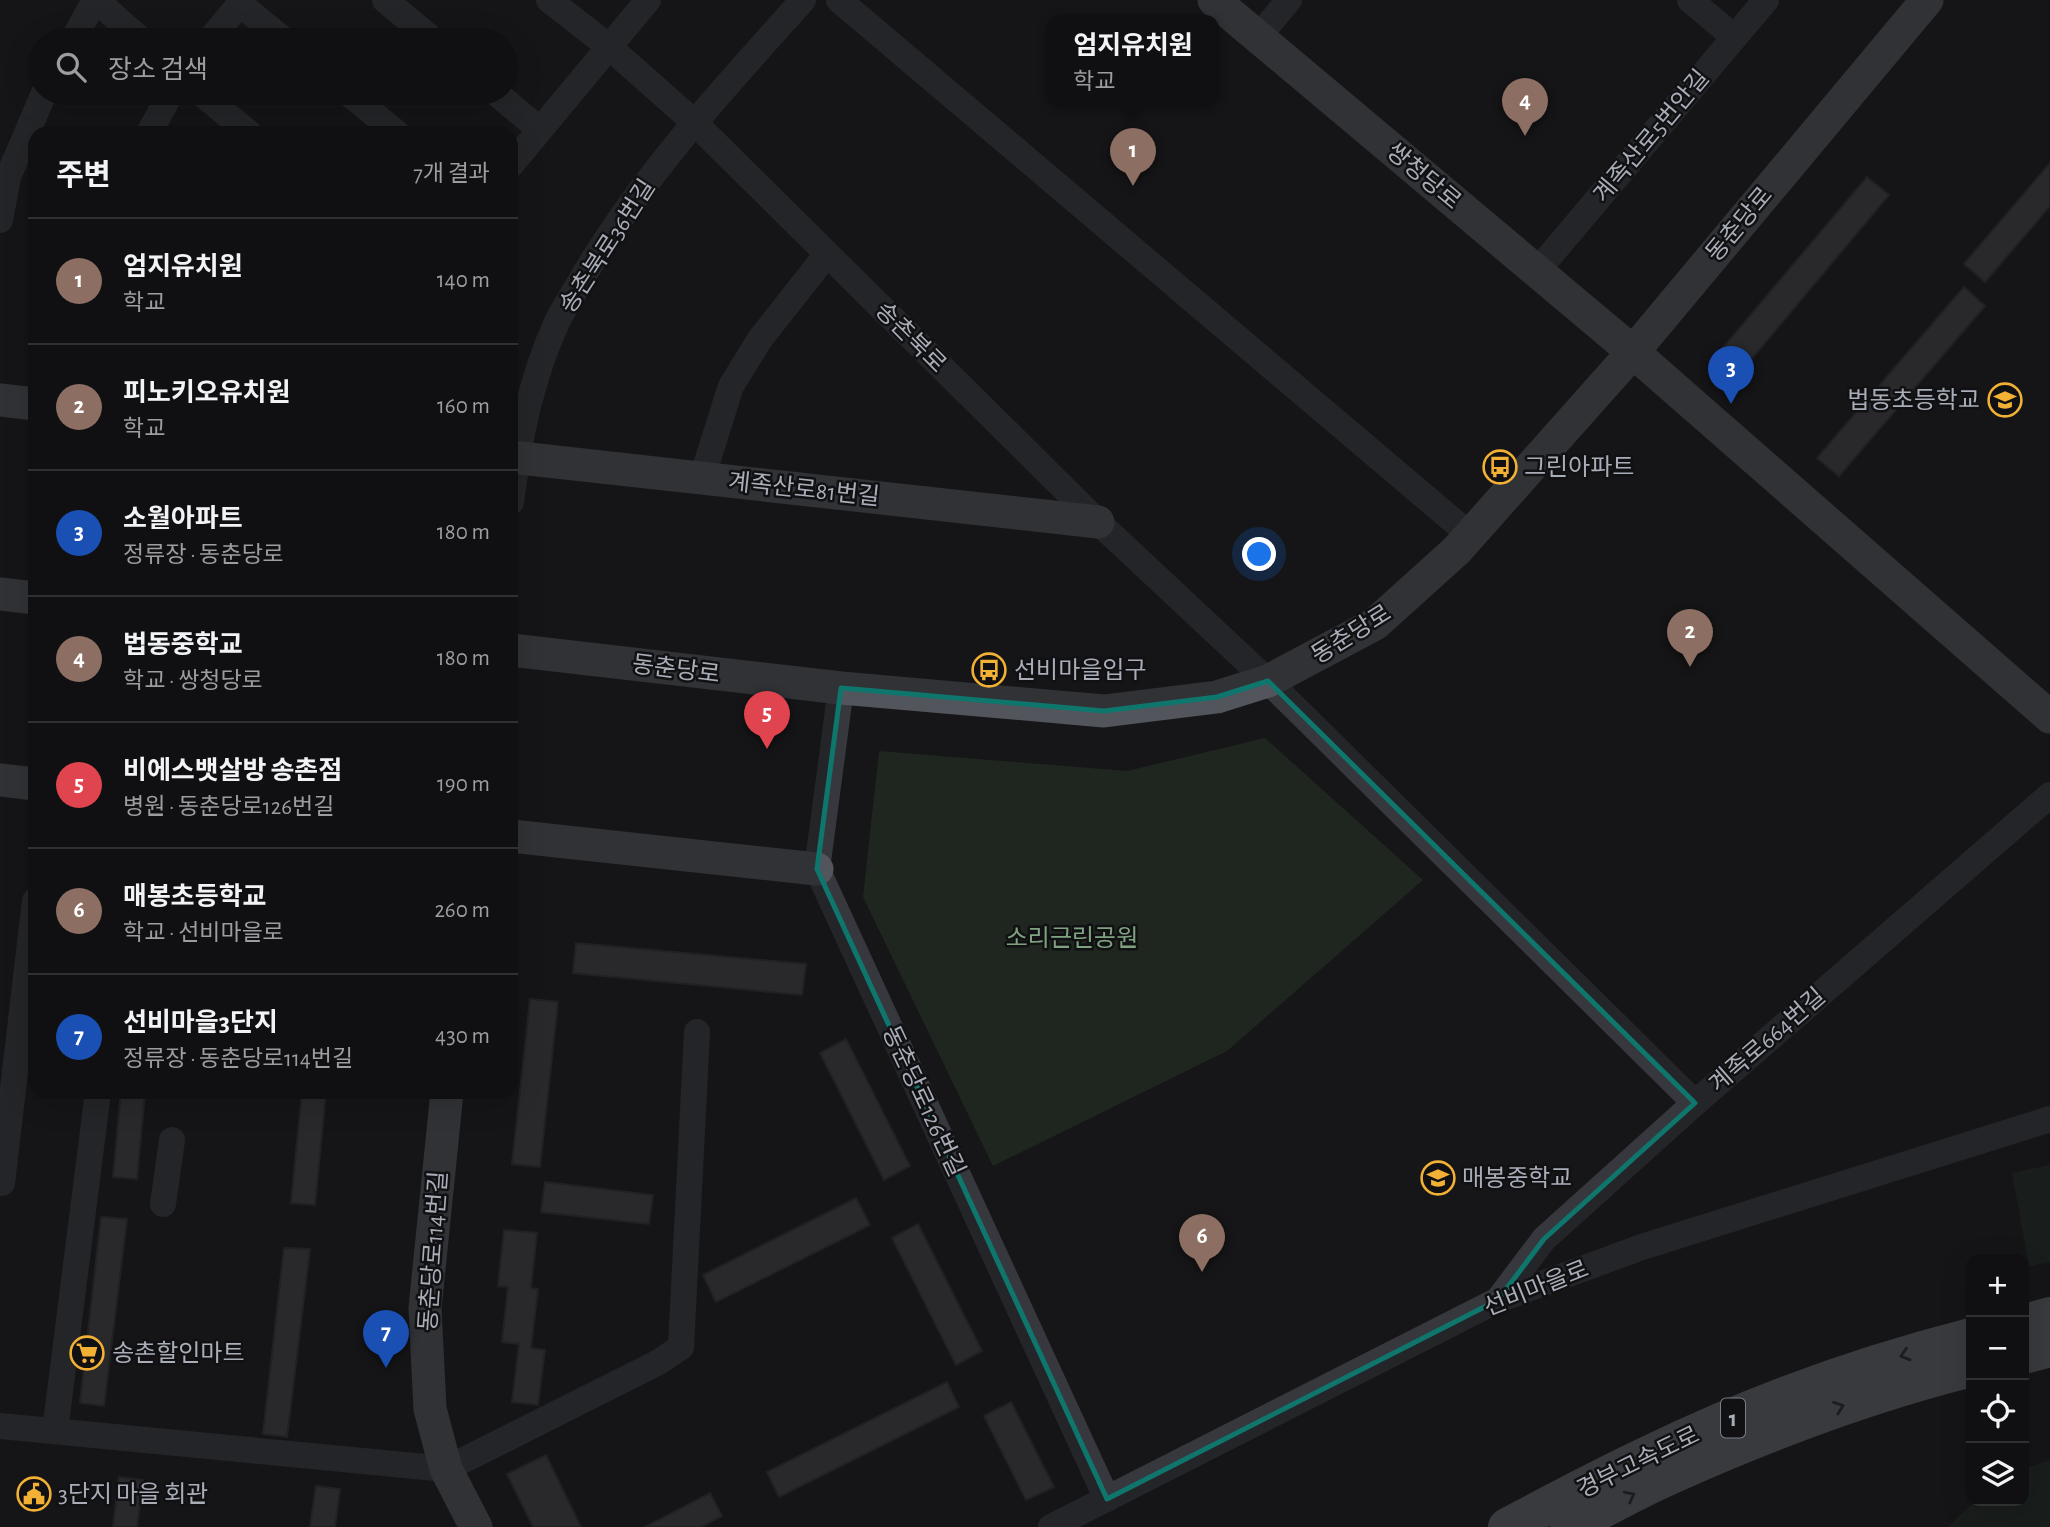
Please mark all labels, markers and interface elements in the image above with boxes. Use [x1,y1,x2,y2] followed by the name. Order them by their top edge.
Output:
[1047,15,1219,106] popup
[28,28,518,105] search box
[1073,33,1193,59] text: 엄지유치원
[52,48,90,86] icon: search
[108,57,208,83] text: 장소 검색
[1589,65,1714,207] street label: 계족산로5번안길
[1073,71,1116,94] text: 학교
[1502,78,1548,136] pin: 4
[1110,128,1156,186] pin: 1
[1382,138,1466,214] street label: 쌍청당로
[56,161,111,191] text: 주변
[413,163,490,186] text: 7개 결과
[555,175,660,318] street label: 송촌북로36번길
[1701,182,1777,266] street label: 동춘당로
[123,254,243,280] text: 엄지유치원
[75,269,83,292] text: 1
[437,269,490,292] text: 140 m
[123,292,165,315] text: 학교
[871,297,951,377] street label: 송촌북로
[1708,346,1754,404] pin: 3
[123,380,290,406] text: 피노키오유치원
[1986,381,2024,419] school or university icon: 법동초등학교
[1848,387,1980,413] place label: 법동초등학교
[74,395,84,418] text: 2
[437,395,490,418] text: 160 m
[123,418,165,441] text: 학교
[1481,448,1519,486] bus stop icon: 그린아파트
[1524,455,1634,480] place label: 그린아파트
[727,469,881,510] street label: 계족산로81번길
[123,506,243,532] text: 소월아파트
[74,521,84,544] text: 3
[437,521,490,544] text: 180 m
[1242,537,1276,571] your location
[123,544,284,567] text: 정류장 · 동춘당로
[1307,600,1395,668] street label: 동춘당로
[1667,609,1713,667] pin: 2
[123,632,243,658] text: 법동중학교
[73,647,85,670] text: 4
[437,647,490,670] text: 180 m
[970,651,1008,689] bus stop icon: 선비마을입구
[631,652,721,687] street label: 동춘당로
[1014,658,1146,683] place label: 선비마을입구
[123,670,263,693] text: 학교 · 쌍청당로
[744,691,790,749] pin: 5
[123,758,342,784] text: 비에스뱃살방 송촌점
[74,773,84,796] text: 5
[437,773,490,796] text: 190 m
[123,796,334,819] text: 병원 · 동춘당로126번길
[123,884,267,910] text: 매봉초등학교
[73,899,85,922] text: 6
[434,899,490,922] text: 260 m
[123,922,284,945] text: 학교 · 선비마을로
[1006,926,1138,951] park label: 소리근린공원
[1705,984,1830,1097] street label: 계족로664번길
[123,1010,278,1036] text: 선비마을3단지
[878,1022,969,1180] street label: 동춘당로126번길
[74,1025,84,1048] text: 7
[435,1025,490,1048] text: 430 m
[123,1048,353,1071] text: 정류장 · 동춘당로114번길
[1419,1159,1457,1197] school or university icon: 매봉중학교
[1462,1165,1572,1191] place label: 매봉중학교
[415,1170,452,1332] street label: 동춘당로114번길
[1179,1214,1225,1272] pin: 6
[1966,1254,2029,1506] map controls
[1966,1254,2029,1317] button: +
[1480,1256,1592,1321] street label: 선비마을로
[363,1310,409,1368] pin: 7
[1966,1317,2029,1380] button: −
[68,1334,106,1372] supermarket icon: 송촌할인마트
[112,1340,244,1366] place label: 송촌할인마트
[1900,1346,1912,1361] one-way arrow
[1966,1380,2029,1443] button: locate
[1721,1399,1745,1438] road number: 1
[1833,1402,1845,1416] one-way arrow
[1573,1422,1703,1503] street label: 경부고속도로
[1966,1443,2029,1506] button: layers
[15,1475,53,1513] public building icon: 3단지 마을 회관
[58,1481,208,1507] place label: 3단지 마을 회관
[1622,1490,1635,1504] one-way arrow

